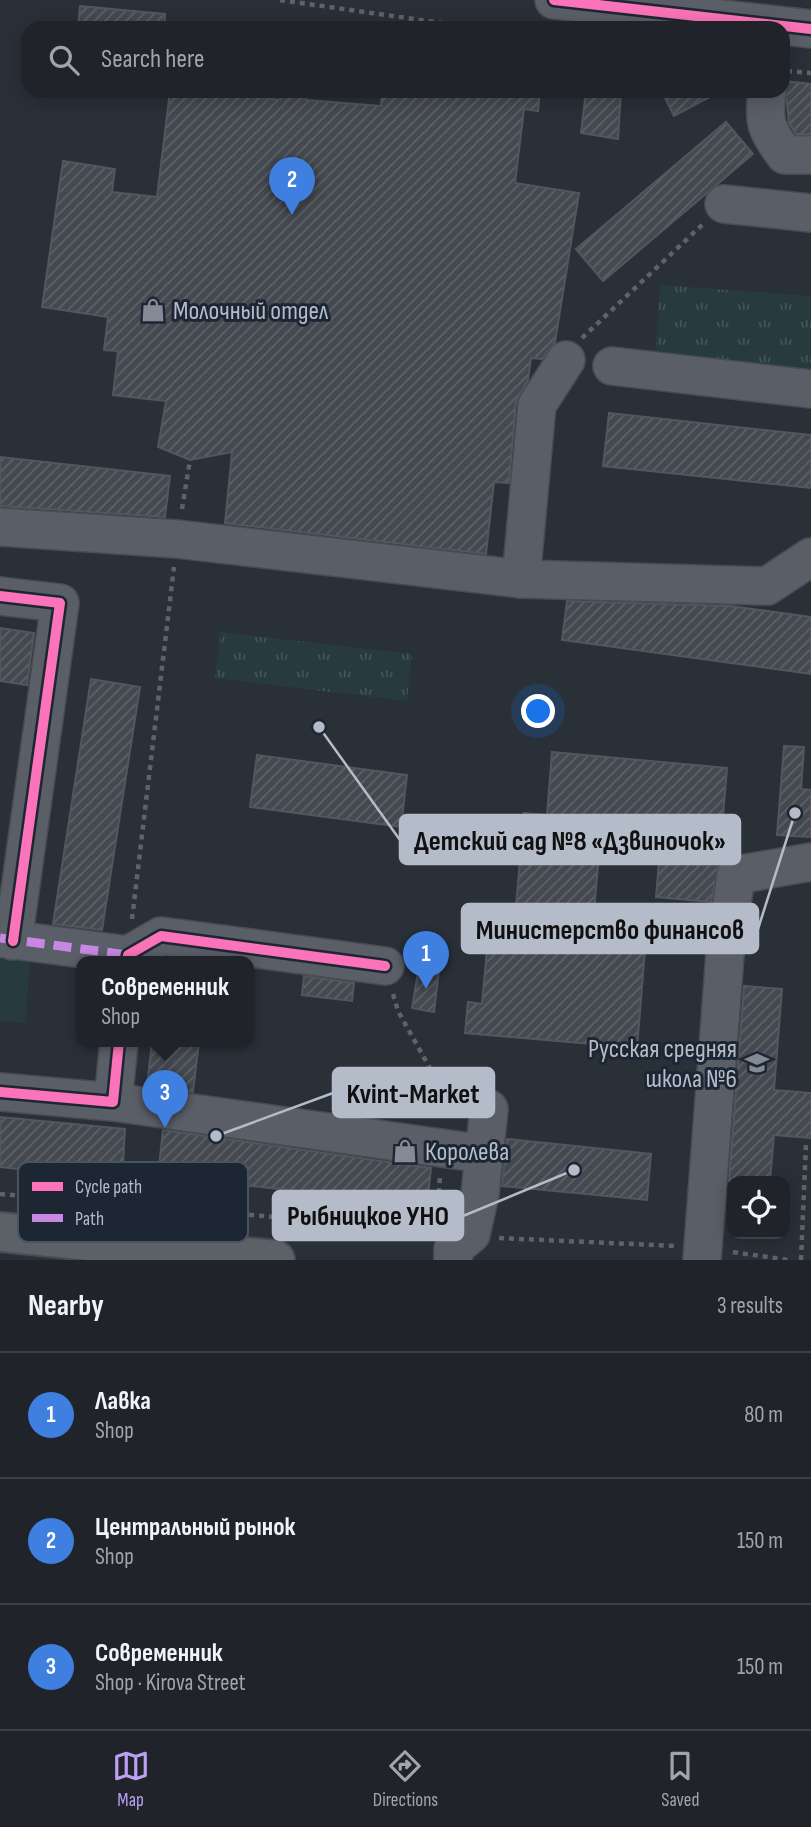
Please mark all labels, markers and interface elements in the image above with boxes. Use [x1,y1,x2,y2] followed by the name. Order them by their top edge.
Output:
[21,21,790,98] search box
[45,41,83,79] icon: search
[101,44,204,75] text: Search here
[269,157,315,215] pin: 2
[139,296,167,324] shop icon: Молочный отдел
[173,296,329,327] place label: Молочный отдел
[521,694,555,728] your location
[400,815,740,864] callout: Детский сад №8 «Дзвиночок»
[414,825,726,858] text: Детский сад №8 «Дзвиночок»
[462,904,758,953] callout: Министерство финансов
[476,914,744,947] text: Министерство финансов
[403,931,449,989] pin: 1
[76,956,254,1047] popup
[101,972,229,1003] text: Современник
[101,1003,140,1031] text: Shop
[588,1034,737,1095] place label: Русская средняя школа №6
[743,1049,771,1077] school or university icon: Русская средняя школа №6
[333,1068,494,1117] callout: Kvint-Market
[142,1070,188,1128] pin: 3
[346,1078,480,1111] text: Kvint-Market
[391,1137,419,1165] shop icon: Королева
[425,1137,509,1168] place label: Королева
[18,1162,248,1242] legend
[75,1176,142,1199] text: Cycle path
[727,1176,790,1239] map controls
[727,1176,790,1239] button: locate
[273,1191,463,1240] callout: Рыбницкое УНО
[287,1200,449,1233] text: Рыбницкое УНО
[75,1208,104,1231] text: Path
[28,1288,104,1324] text: Nearby
[717,1292,783,1320] text: 3 results
[95,1386,151,1417] text: Лавка
[46,1401,56,1429] text: 1
[744,1401,783,1429] text: 80 m
[95,1417,134,1445] text: Shop
[95,1512,295,1543] text: Центральный рынок
[46,1527,56,1555] text: 2
[737,1527,783,1555] text: 150 m
[95,1543,134,1571] text: Shop
[95,1638,223,1669] text: Современник
[46,1653,56,1681] text: 3
[737,1653,783,1681] text: 150 m
[95,1669,246,1697] text: Shop · Kirova Street
[112,1747,150,1812] tab: Map
[373,1747,438,1812] tab: Directions
[661,1747,699,1812] tab: Saved

